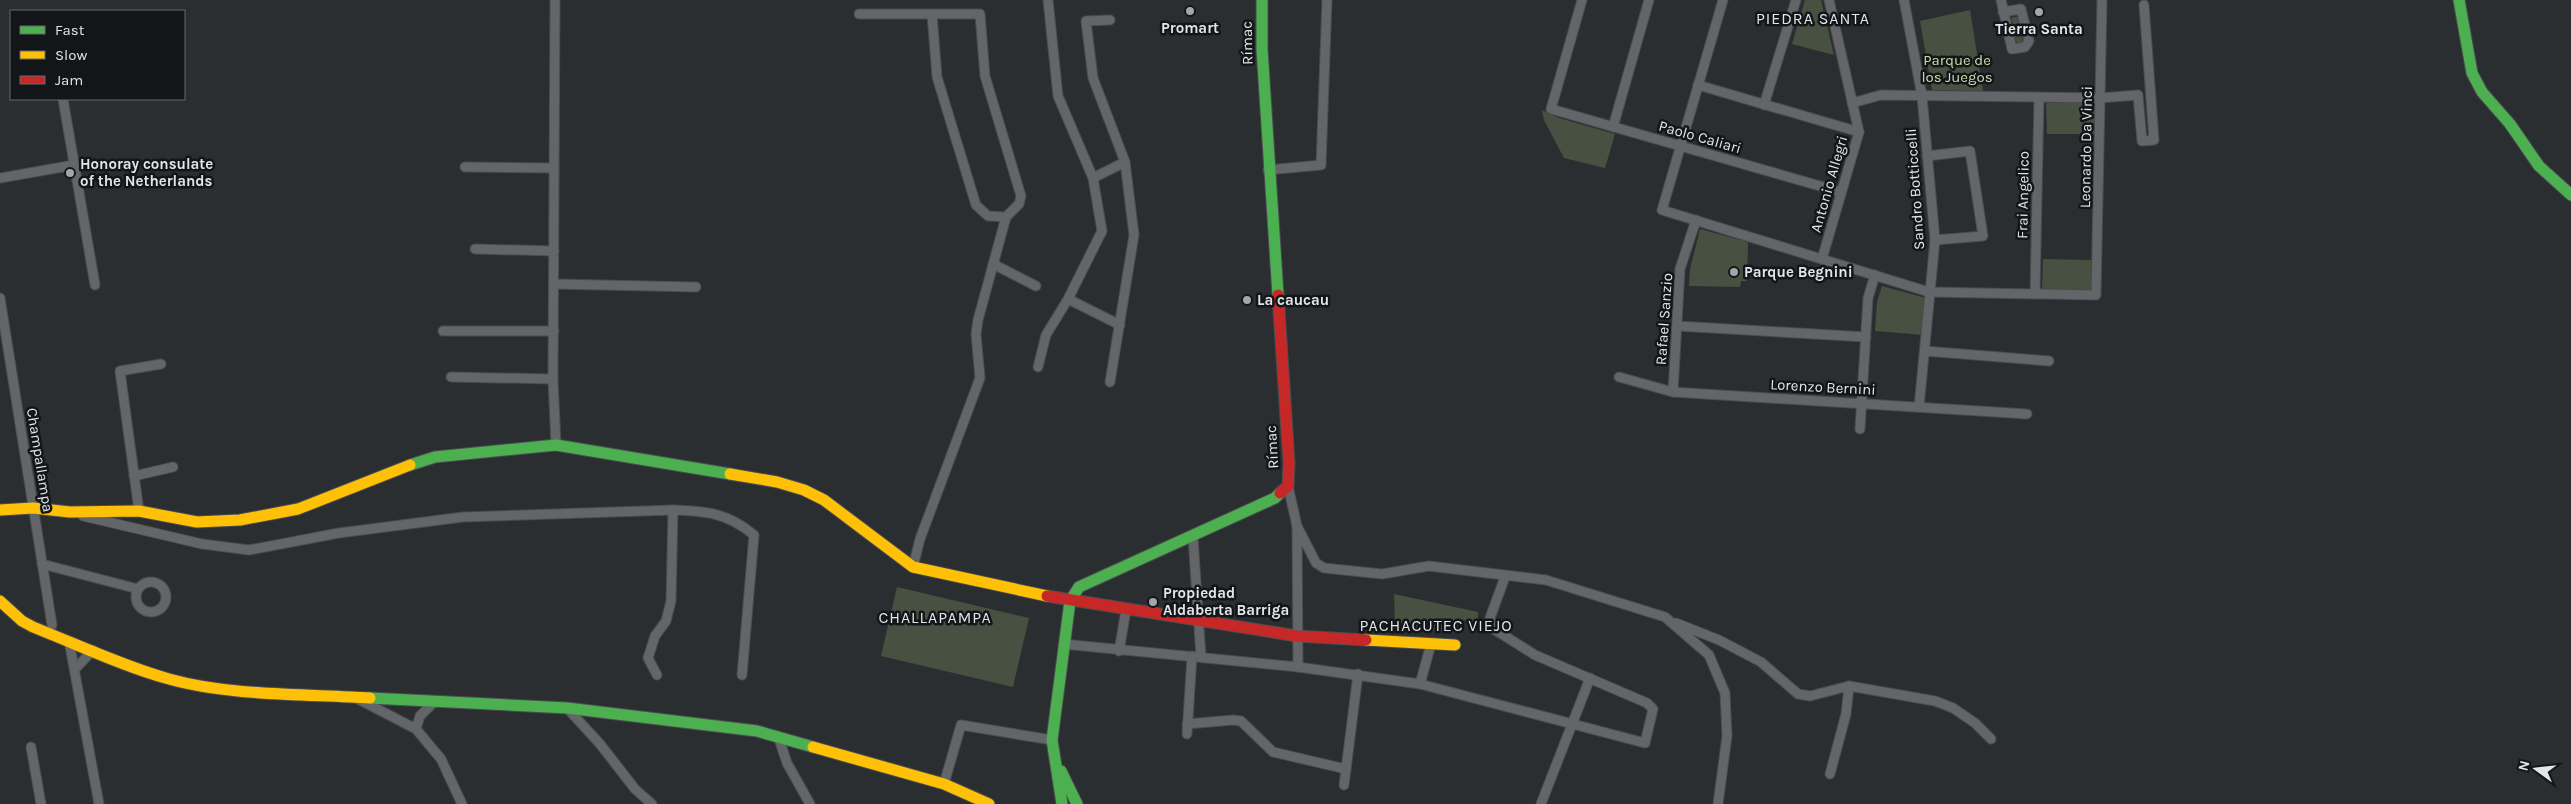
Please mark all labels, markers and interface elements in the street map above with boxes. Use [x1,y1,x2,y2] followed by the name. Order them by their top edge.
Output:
[1184,5,1196,17] marker: Promart
[2033,6,2045,18] marker: Tierra Santa
[1756,9,1870,28] district label: PIEDRA SANTA
[10,10,185,100] legend
[1161,19,1219,37] place label: Promart
[1995,20,2083,38] place label: Tierra Santa
[55,21,85,39] text: Fast
[1238,21,1256,65] street label: Rímac
[55,46,87,64] text: Slow
[1921,51,1993,86] park label: Parque de los Juegos
[55,71,83,89] text: Jam
[2076,86,2096,208] street label: Leonardo Da Vinci
[1657,117,1743,157] street label: Paolo Caliari
[1902,128,1928,250] street label: Sandro Botticcelli
[1807,134,1851,234] street label: Antonio Allegri
[2013,151,2033,239] street label: Frai Angelico
[80,155,213,190] place label: Honoray consulate of the Netherlands
[64,167,76,179] marker: Honoray consulate of the Netherlands
[1744,263,1853,281] place label: Parque Begnini
[1728,266,1740,278] marker: Parque Begnini
[1652,272,1676,366] street label: Rafael Sanzio
[1257,291,1329,309] place label: La caucau
[1241,294,1253,306] marker: La caucau
[1770,375,1876,399] street label: Lorenzo Bernini
[23,407,57,513] street label: Champallampa
[1262,425,1282,469] street label: Rímac
[1163,584,1289,619] place label: Propiedad Aldaberta Barriga
[1147,596,1159,608] marker: Propiedad Aldaberta Barriga
[878,608,992,627] district label: CHALLAPAMPA
[1359,616,1513,635] district label: PACHACUTEC VIEJO
[2511,744,2561,794] north arrow
[2514,759,2533,773] text: N

